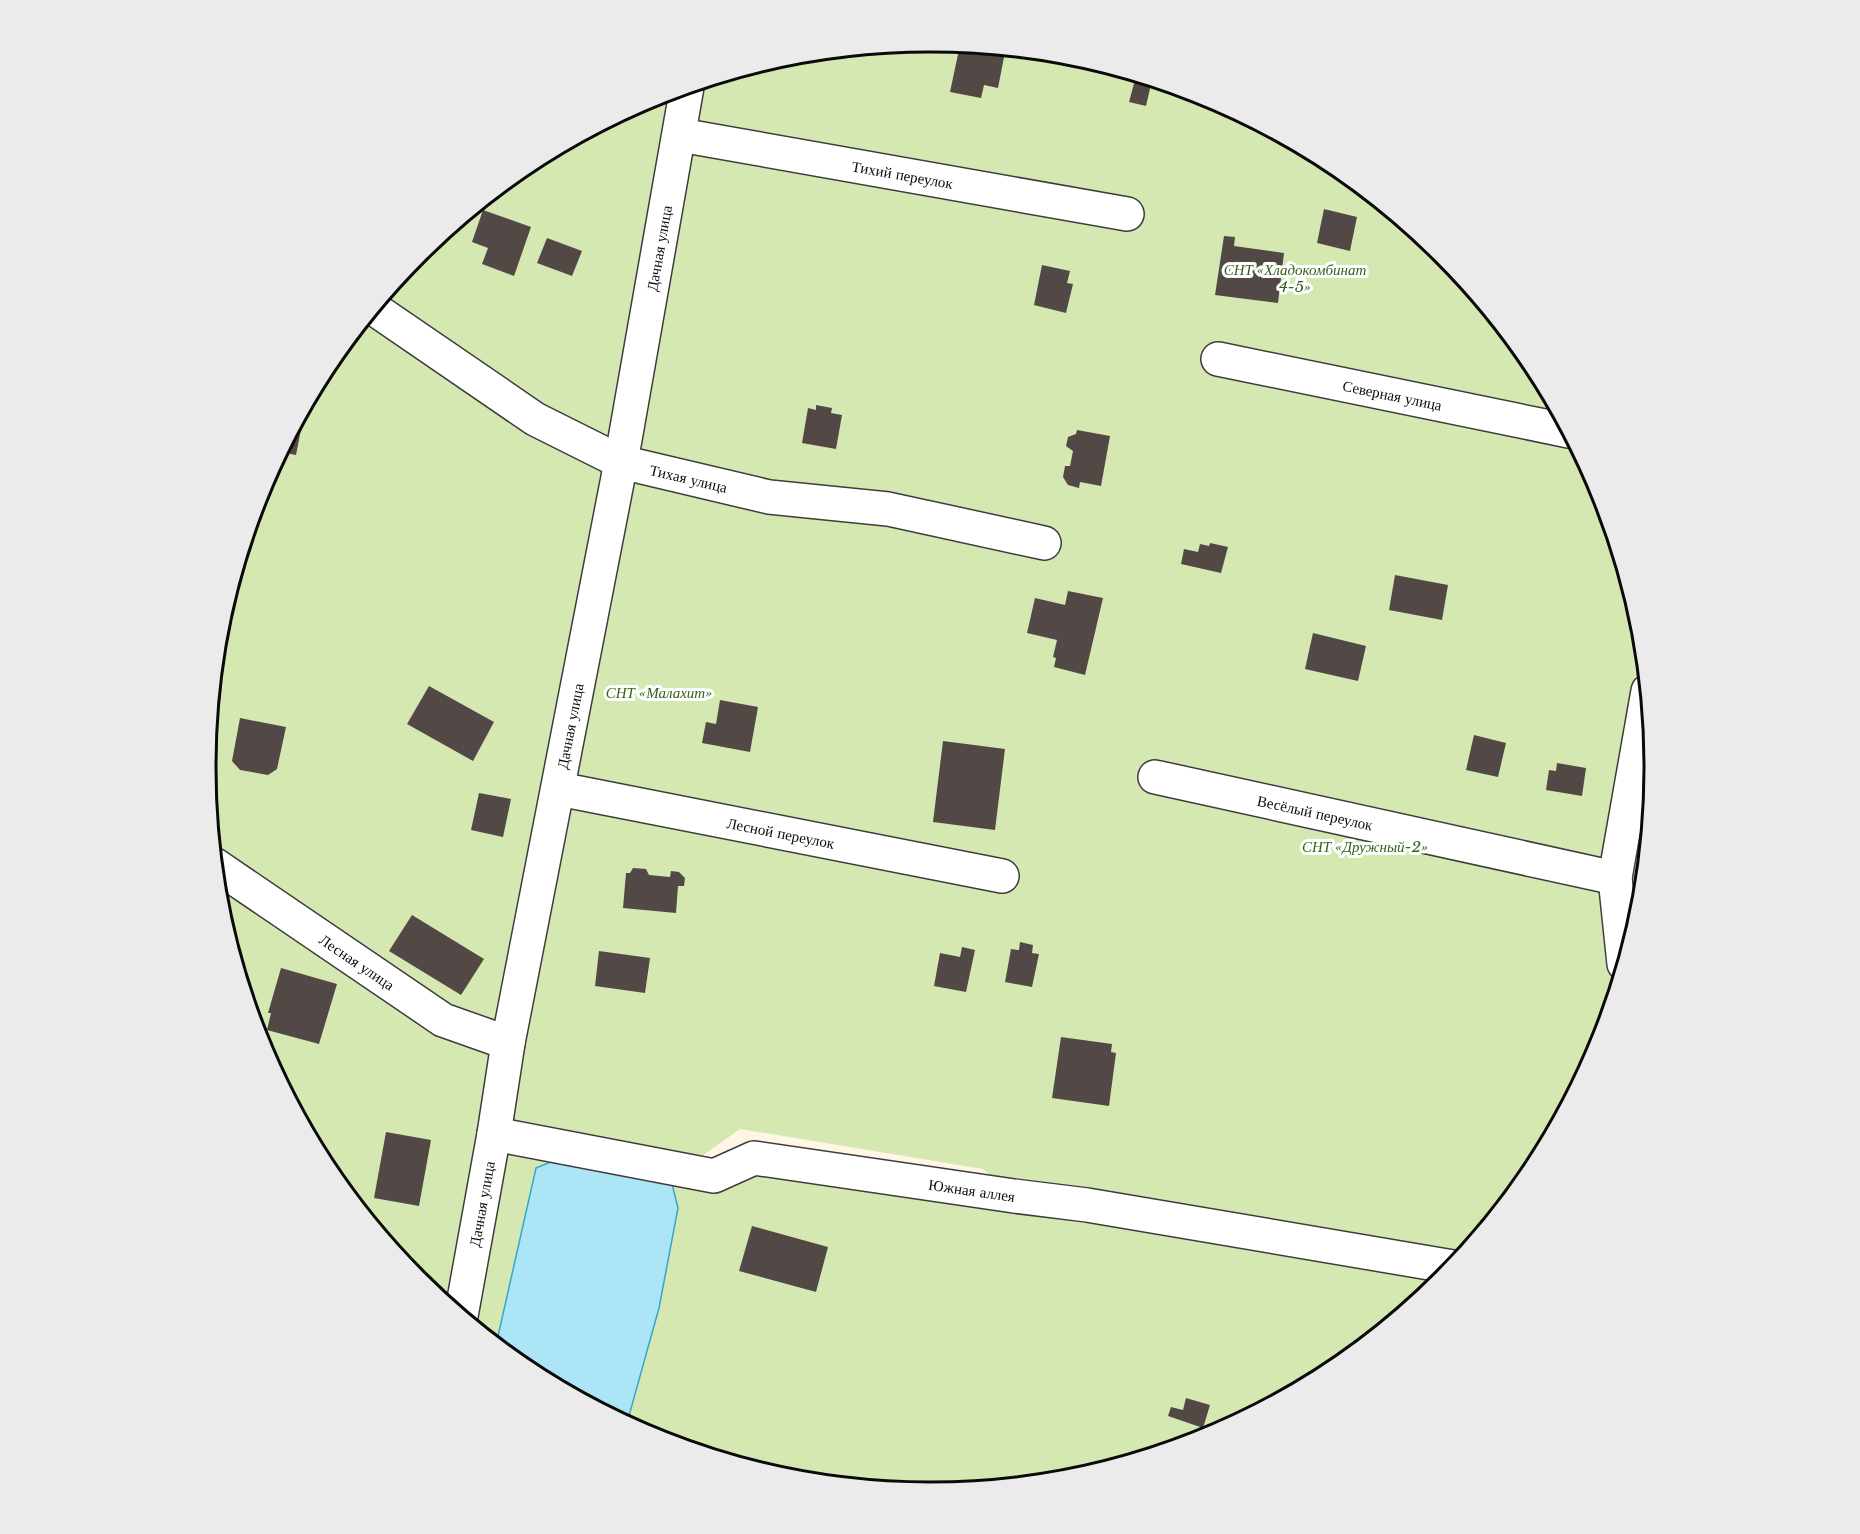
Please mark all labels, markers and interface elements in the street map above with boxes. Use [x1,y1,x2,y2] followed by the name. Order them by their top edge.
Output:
[851,156,955,193] street label: Тихий переулок
[642,203,676,293] street label: Дачная улица
[1224,260,1367,296] park label: СНТ «Хладокомбинат 4-5»
[1341,375,1444,414] street label: Северная улица
[648,460,730,496] street label: Тихая улица
[552,681,587,770] street label: Дачная улица
[606,683,712,702] park label: СНТ «Малахит»
[1256,790,1376,834] street label: Весёлый переулок
[725,813,837,853] street label: Лесной переулок
[1302,837,1428,856] park label: СНТ «Дружный-2»
[316,929,399,994] street label: Лесная улица
[464,1159,498,1248] street label: Дачная улица
[927,1174,1016,1206] street label: Южная аллея

